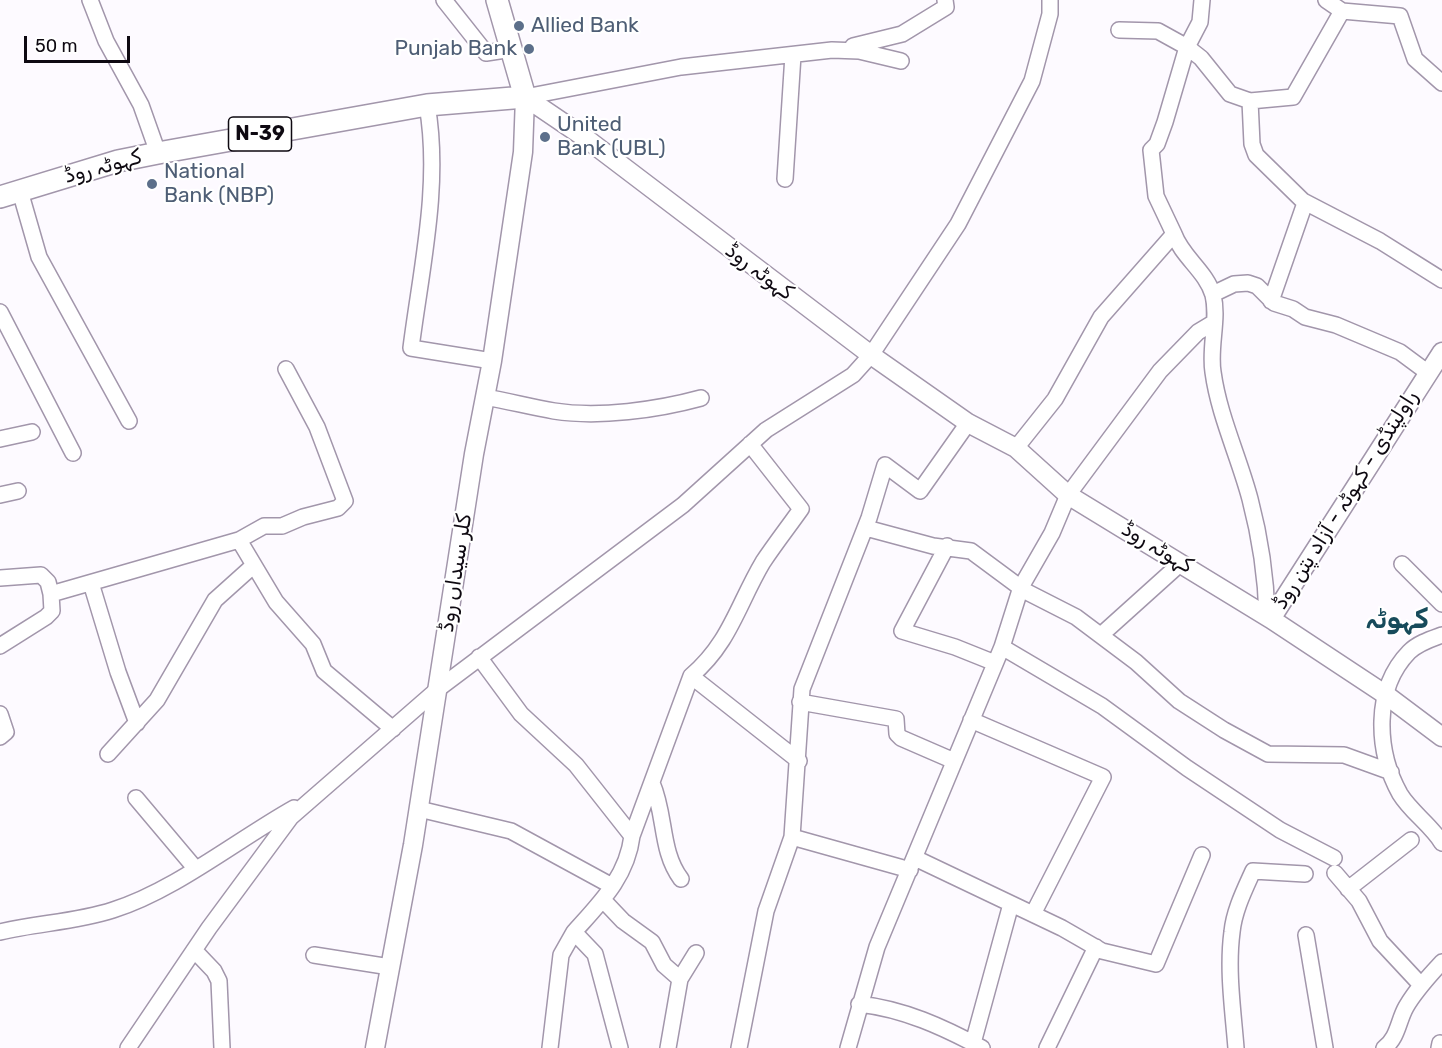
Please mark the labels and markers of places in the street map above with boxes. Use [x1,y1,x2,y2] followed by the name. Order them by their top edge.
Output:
[531,13,639,39] place label: Allied Bank
[512,19,526,33] marker: Allied Bank
[394,36,517,62] place label: Punjab Bank
[522,42,536,56] marker: Punjab Bank
[557,112,666,162] place label: United Bank (UBL)
[538,130,552,144] marker: United Bank (UBL)
[164,159,274,209] place label: National Bank (NBP)
[145,177,159,191] marker: National Bank (NBP)

